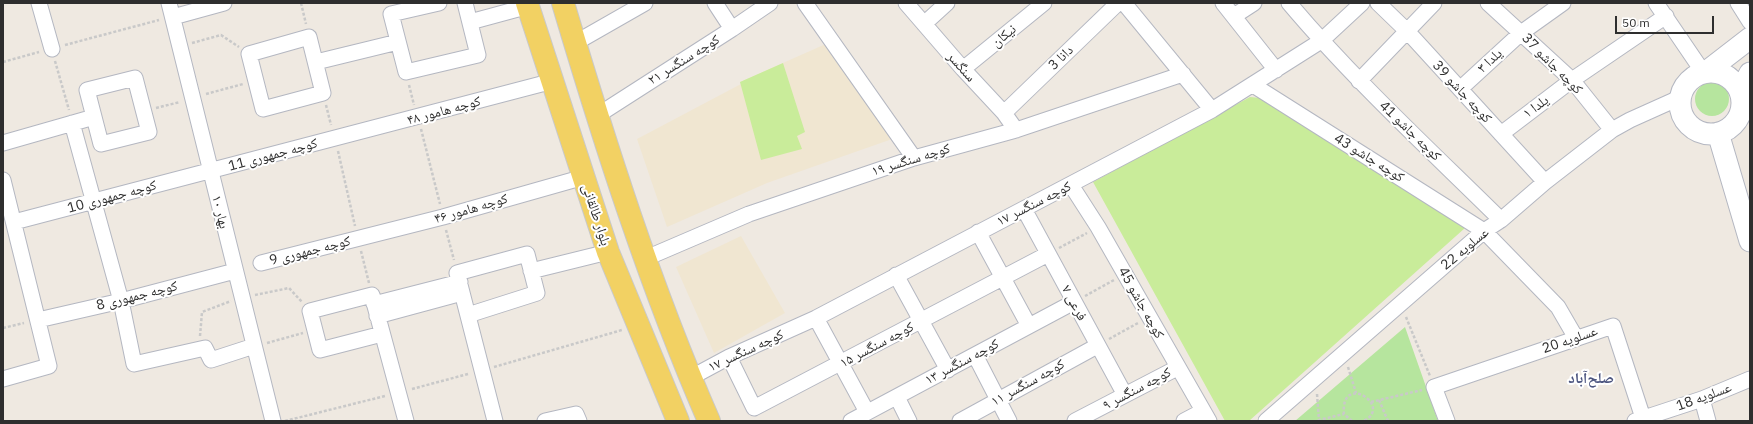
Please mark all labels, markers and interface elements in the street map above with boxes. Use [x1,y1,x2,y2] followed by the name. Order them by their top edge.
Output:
[1617,8,1716,34] scale bar
[1622,15,1650,30] text: 50 m
[988,21,1020,51] street label: نیکان
[1518,30,1586,98] street label: کوچه جاشو 37
[645,31,723,89] street label: کوچه سنگسر ۲۱
[1045,42,1077,74] street label: دانا 3
[1474,45,1506,77] street label: یلدا ۳
[943,48,979,86] street label: سنگسر
[1429,57,1495,127] street label: کوچه جاشو 39
[1520,92,1552,122] street label: یلدا ۱
[405,93,483,129] street label: کوچه هامور ۴۸
[1376,97,1444,165] street label: کوچه جاشو 41
[1331,130,1407,186] street label: کوچه جاشو 43
[227,135,319,175] street label: کوچه جمهوری 11
[870,140,952,180] street label: کوچه سنگسر ۱۹
[66,177,158,217] street label: کوچه جمهوری 10
[994,178,1074,230] street label: کوچه سنگسر ۱۷
[578,182,614,248] street label: بلوار طالقانی
[432,190,510,228] street label: کوچه هامور ۴۶
[208,193,232,231] street label: بهار ۱۰
[1438,224,1492,274] street label: عسلویه 22
[268,233,352,269] street label: کوچه جمهوری 9
[1114,264,1168,342] street label: کوچه جاشو 45
[95,278,179,314] street label: کوچه جمهوری 8
[1058,282,1090,324] street label: فرعی ۷
[837,318,917,372] street label: کوچه سنگسر ۱۵
[1540,323,1600,357] street label: عسلویه 20
[706,326,786,376] street label: کوچه سنگسر ۱۷
[922,335,1002,389] street label: کوچه سنگسر ۱۳
[988,356,1068,410] street label: کوچه سنگسر ۱۱
[1100,364,1174,414] street label: کوچه سنگسر ۹
[1568,370,1614,388] district label: صلح‌آباد
[1674,379,1734,415] street label: عسلویه 18

